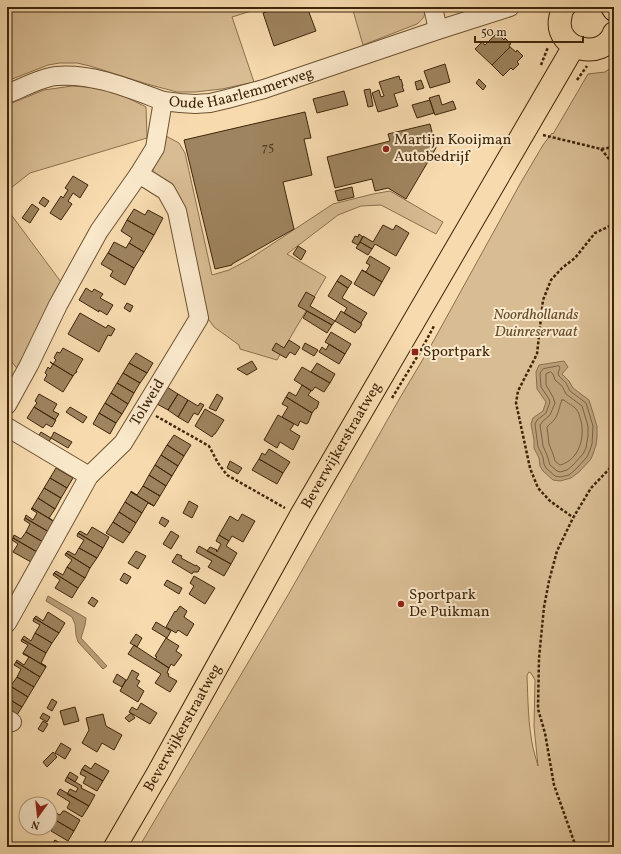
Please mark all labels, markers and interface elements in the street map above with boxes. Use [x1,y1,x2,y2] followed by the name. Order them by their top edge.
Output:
[475,18,583,44] scale bar
[481,25,507,41] text: 50 m
[168,62,316,115] street label: Oude Haarlemmerweg
[394,130,511,168] place label: Martijn Kooijman Autobedrijf
[262,139,274,157] house number: 75
[381,144,391,154] marker: Martijn Kooijman Autobedrijf
[493,305,579,343] park label: Noordhollands Duinreservaat
[423,342,490,363] place label: Sportpark
[410,347,420,357] marker: Sportpark
[125,375,170,430] street label: Tolweid
[296,378,387,513] street label: Beverwijkerstraatweg
[409,585,490,623] place label: Sportpark De Puikman
[396,599,406,609] marker: Sportpark De Puikman
[139,660,227,796] street label: Beverwijkerstraatweg
[18,796,58,836] north arrow
[30,816,42,832] text: N

